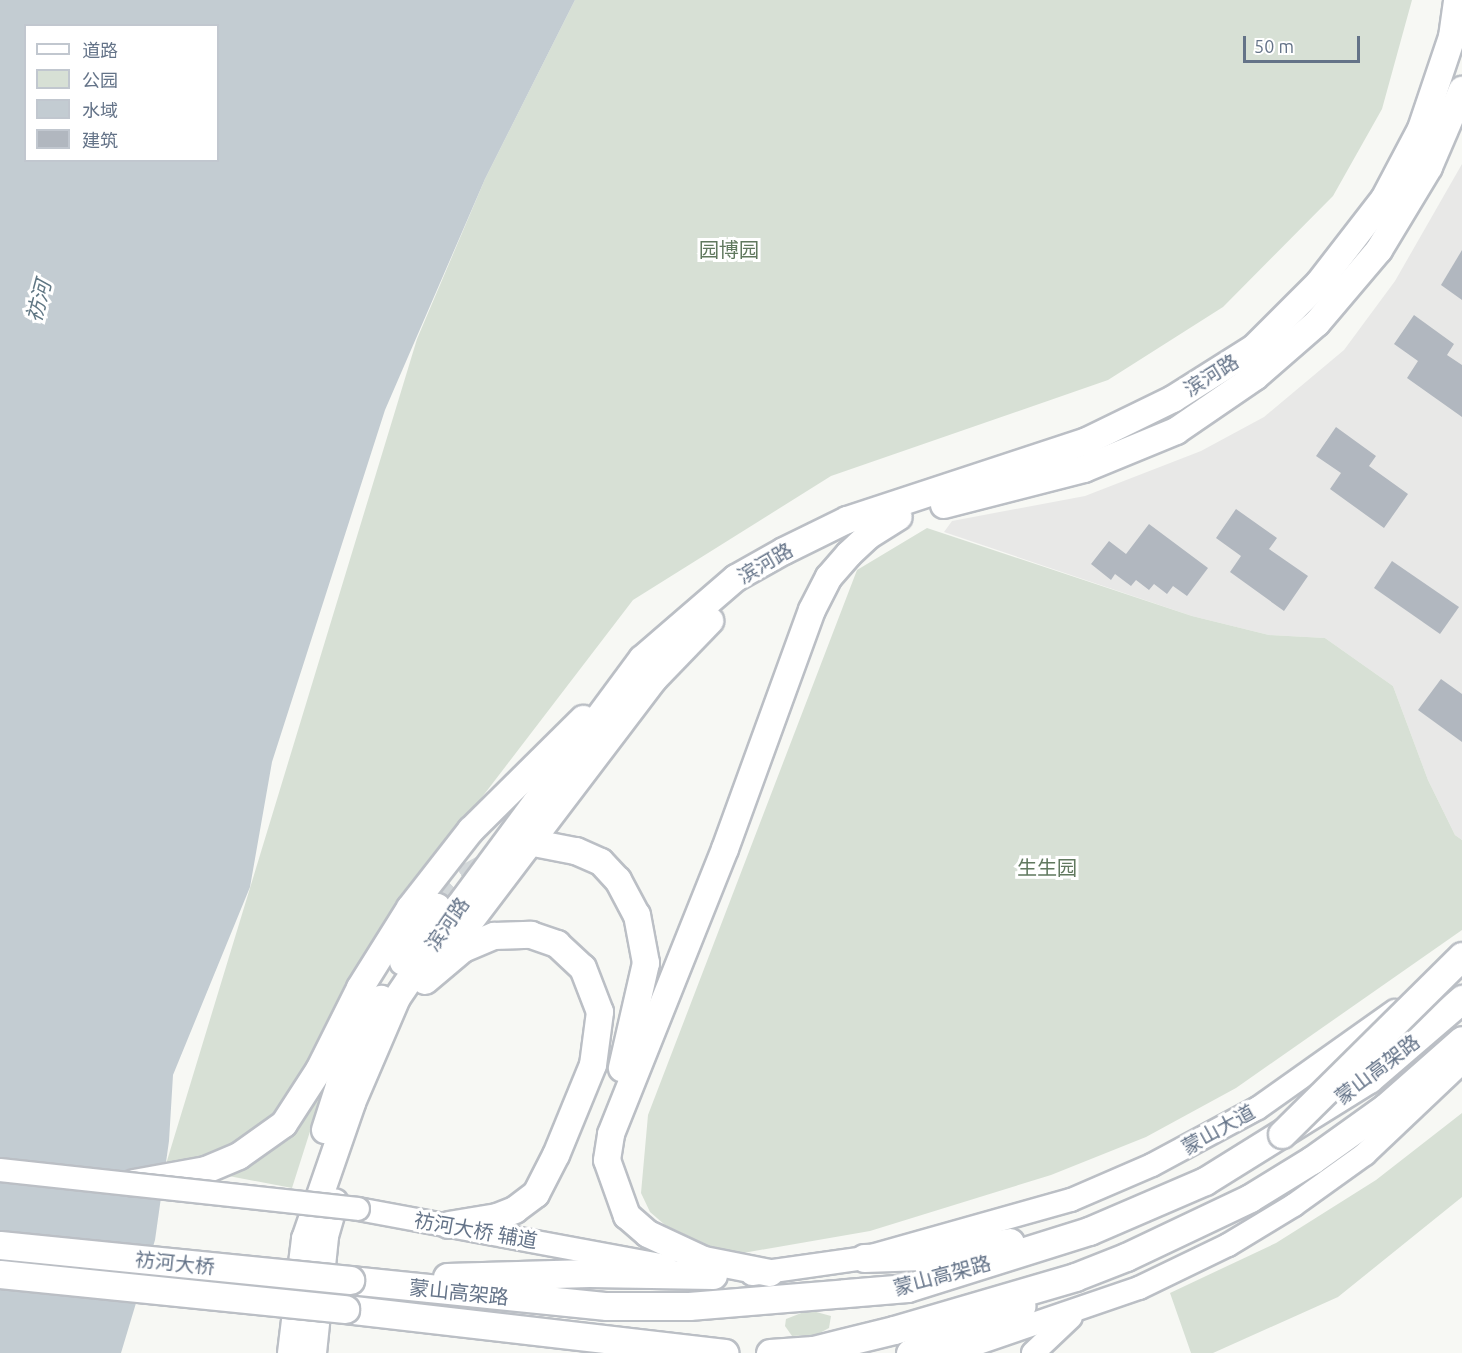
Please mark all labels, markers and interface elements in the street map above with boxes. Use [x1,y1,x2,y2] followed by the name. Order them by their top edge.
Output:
[24,24,219,162] legend
[1246,24,1363,62] scale bar
[1254,36,1294,56] text: 50 m
[82,40,118,60] text: 道路
[82,70,118,90] text: 公园
[82,100,118,120] text: 水域
[82,130,118,150] text: 建筑
[699,237,759,261] park label: 园博园
[20,277,56,325] water label: 祊河
[1179,349,1243,401] street label: 滨河路
[733,538,797,588] street label: 滨河路
[1017,855,1077,879] park label: 生生园
[420,893,474,955] street label: 滨河路
[1330,1029,1424,1109] street label: 蒙山高架路
[1177,1099,1259,1159] street label: 蒙山大道
[413,1207,539,1253] street label: 祊河大桥 辅道
[134,1247,216,1279] street label: 祊河大桥
[891,1250,993,1300] street label: 蒙山高架路
[408,1275,510,1309] street label: 蒙山高架路

